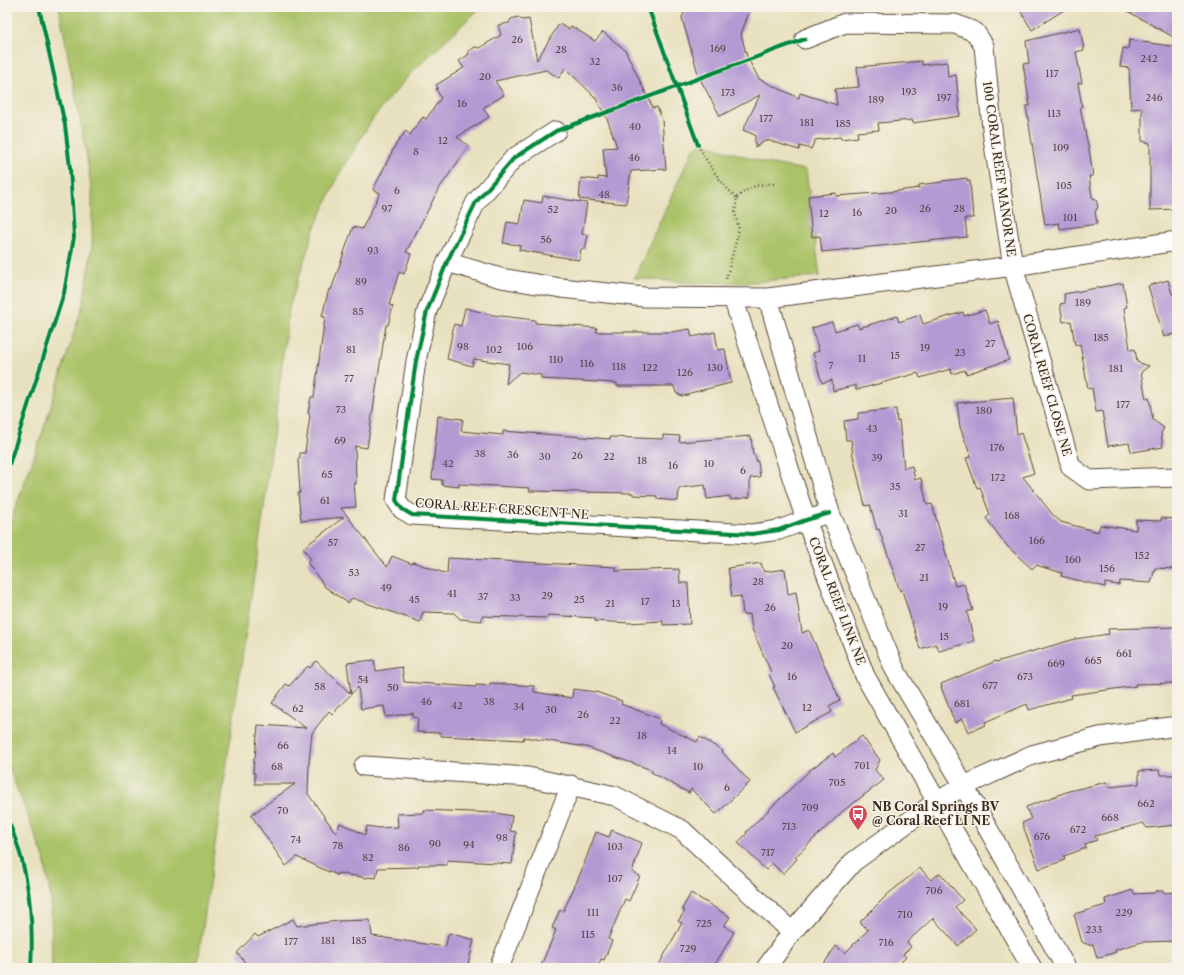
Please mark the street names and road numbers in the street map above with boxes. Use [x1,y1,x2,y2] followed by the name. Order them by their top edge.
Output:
[980,80,1019,258] street label: 100 CORAL REEF MANOR NE
[1020,312,1075,458] street label: CORAL REEF CLOSE NE
[415,495,590,522] street label: CORAL REEF CRESCENT NE
[806,535,869,667] street label: CORAL REEF LINK NE

